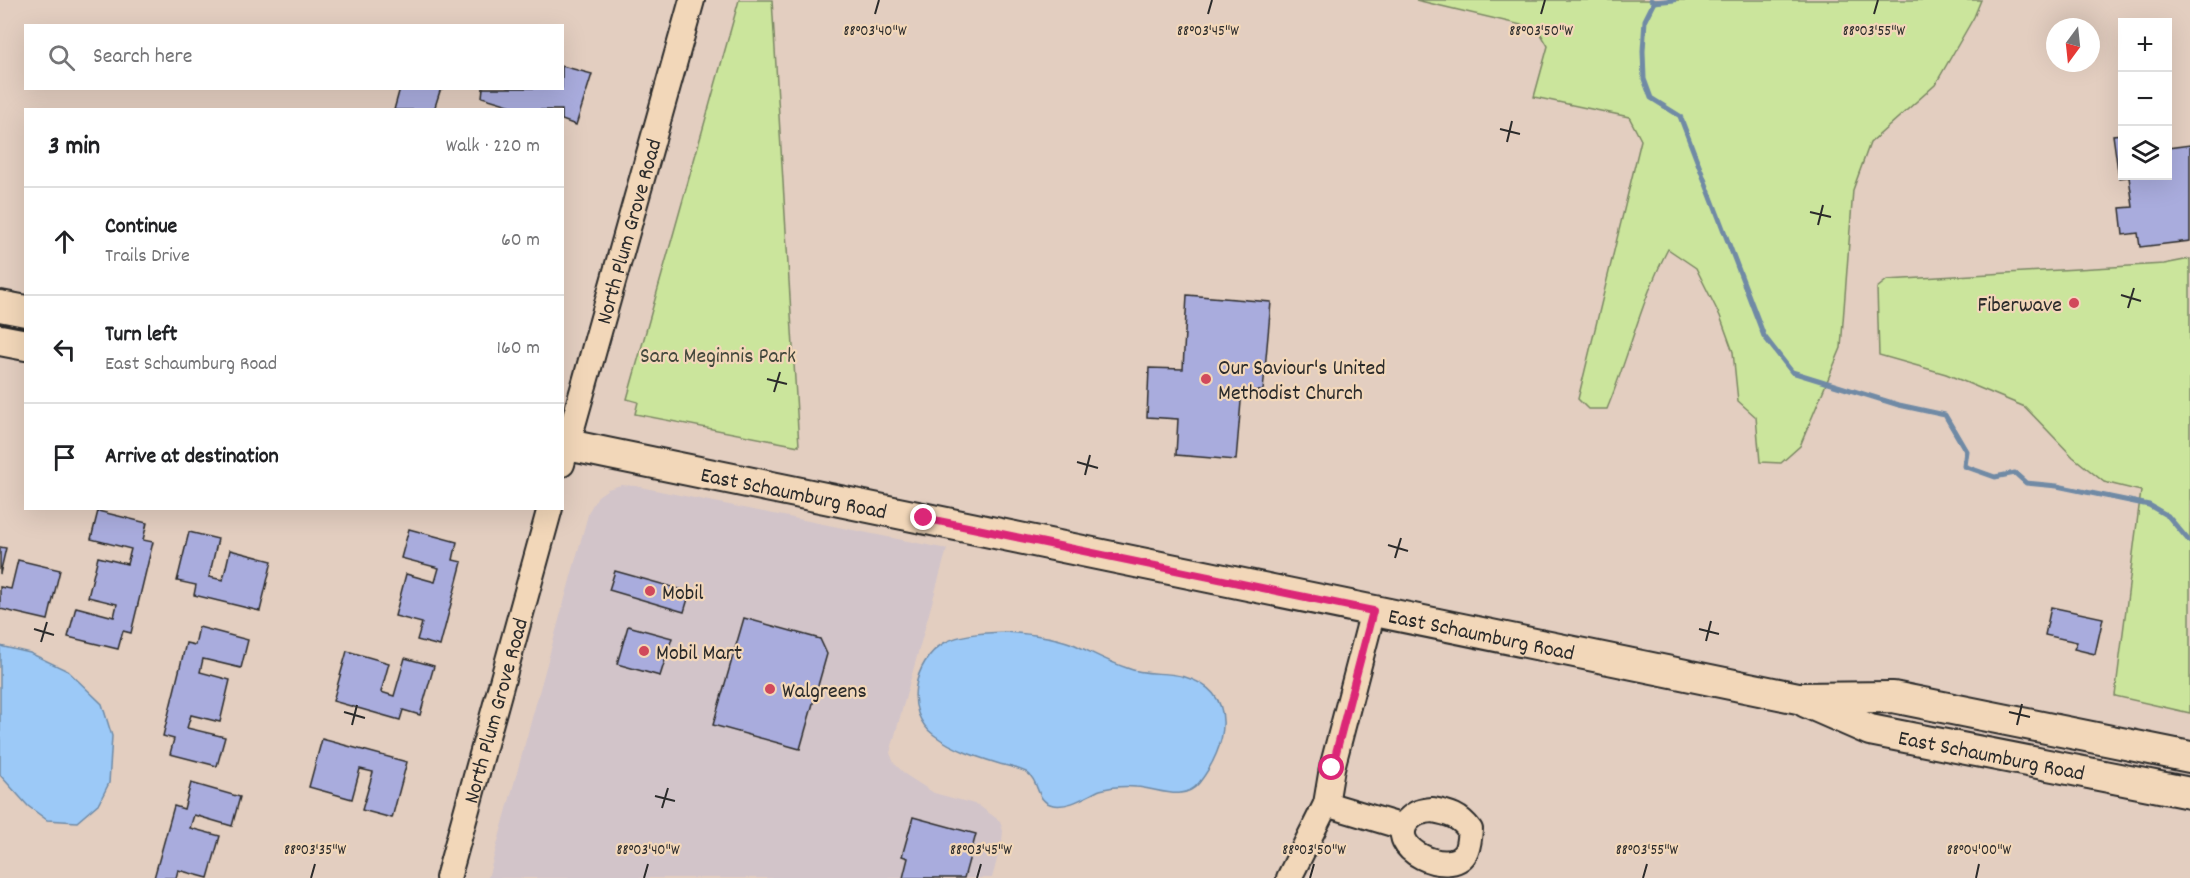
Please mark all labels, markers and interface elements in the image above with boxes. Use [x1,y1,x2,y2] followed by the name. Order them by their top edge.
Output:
[2046,18,2100,72] north arrow
[2118,18,2172,180] map controls
[2118,18,2172,72] button: +
[844,21,907,43] text: 88°03'40"W
[1177,21,1239,43] text: 88°03'45"W
[1509,21,1573,43] text: 88°03'50"W
[1843,21,1906,43] text: 88°03'55"W
[24,24,564,90] search box
[45,41,78,74] icon: search
[93,42,192,73] text: Search here
[2118,72,2172,126] button: −
[2118,126,2172,180] button: layers
[48,129,100,166] text: 3 min
[446,133,540,161] text: Walk · 220 m
[590,136,671,328] street label: North Plum Grove Road
[105,212,177,243] text: Continue
[48,225,81,258] icon: ahead
[501,227,540,255] text: 60 m
[105,243,190,271] text: Trails Drive
[1977,291,2062,322] place label: Fiberwave
[2067,296,2081,310] marker: Fiberwave
[105,320,177,351] text: Turn left
[48,333,81,366] icon: left
[497,335,540,363] text: 160 m
[640,342,796,373] park label: Sara Meginnis Park
[105,351,277,379] text: East Schaumburg Road
[1218,354,1386,410] place label: Our Saviour's United Methodist Church
[1199,372,1213,386] marker: Our Saviour's United Methodist Church
[48,441,81,474] icon: arrive
[105,442,279,473] text: Arrive at destination
[697,461,889,529] street label: East Schaumburg Road
[910,504,936,530] route end
[662,579,703,610] place label: Mobil
[643,584,657,598] marker: Mobil
[1385,602,1577,671] street label: East Schaumburg Road
[457,615,538,807] street label: North Plum Grove Road
[656,639,742,670] place label: Mobil Mart
[637,644,651,658] marker: Mobil Mart
[782,677,867,708] place label: Walgreens
[763,682,777,696] marker: Walgreens
[1895,724,2087,791] street label: East Schaumburg Road
[1318,754,1344,780] route start
[284,840,346,862] text: 88°03'35"W
[617,840,680,862] text: 88°03'40"W
[950,840,1012,862] text: 88°03'45"W
[1282,840,1346,862] text: 88°03'50"W
[1616,840,1679,862] text: 88°03'55"W
[1947,840,2012,862] text: 88°04'00"W

